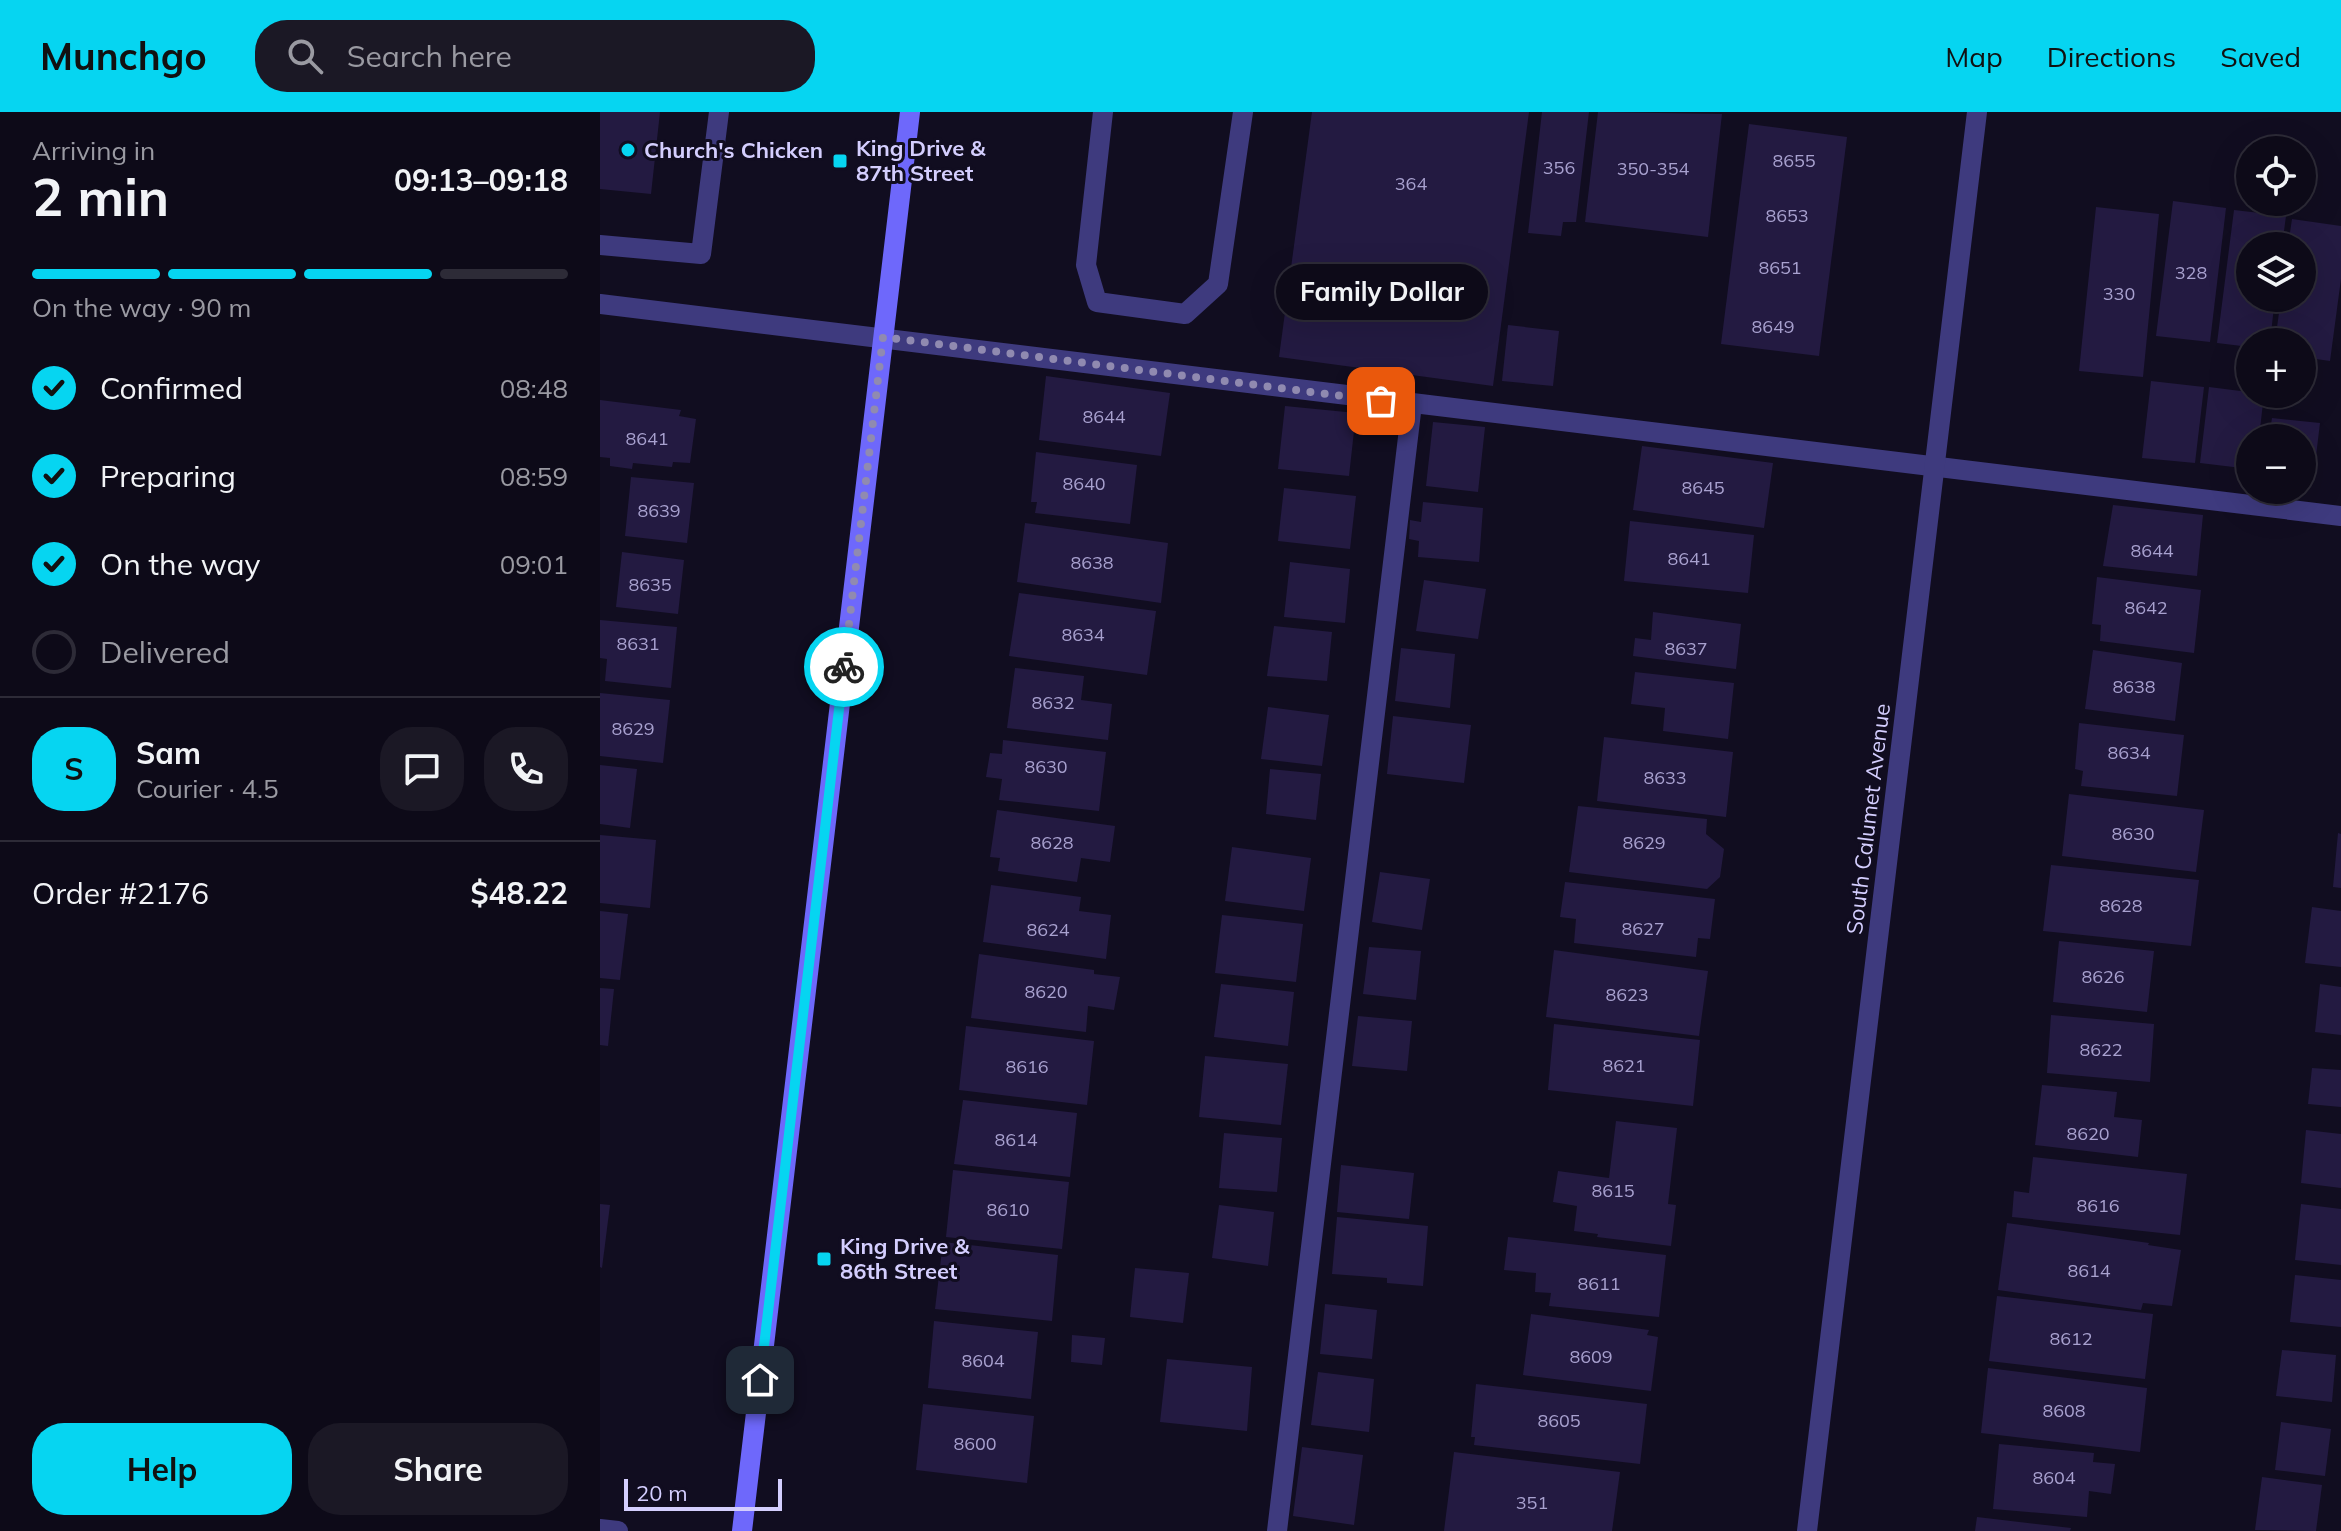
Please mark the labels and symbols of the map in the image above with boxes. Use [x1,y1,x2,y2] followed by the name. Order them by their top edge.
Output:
[856,134,986,187] place label: King Drive & 87th Street
[644,136,823,164] place label: Church's Chicken
[619,141,637,159] marker: Church's Chicken
[1772,149,1816,172] house number: 8655
[831,152,849,170] marker: King Drive & 87th Street
[1543,156,1575,179] house number: 356
[1617,157,1689,180] house number: 350-354
[1395,172,1427,195] house number: 364
[1765,204,1809,227] house number: 8653
[1758,256,1802,279] house number: 8651
[2175,261,2207,284] house number: 328
[1275,265,1487,321] callout: Family Dollar
[2103,282,2135,305] house number: 330
[1751,315,1795,338] house number: 8649
[1347,367,1415,435] pin
[1082,405,1126,428] house number: 8644
[625,427,669,450] house number: 8641
[1062,472,1106,495] house number: 8640
[1681,476,1725,499] house number: 8645
[637,499,681,522] house number: 8639
[2130,539,2174,562] house number: 8644
[1667,547,1711,570] house number: 8641
[1070,551,1114,574] house number: 8638
[628,573,672,596] house number: 8635
[2124,596,2168,619] house number: 8642
[1061,623,1105,646] house number: 8634
[804,627,884,707] courier
[616,632,660,655] house number: 8631
[1664,637,1708,660] house number: 8637
[2112,675,2156,698] house number: 8638
[1031,691,1075,714] house number: 8632
[1840,702,1896,936] street label: South Calumet Avenue
[611,717,655,740] house number: 8629
[2107,741,2151,764] house number: 8634
[1024,755,1068,778] house number: 8630
[1643,766,1687,789] house number: 8633
[2111,822,2155,845] house number: 8630
[1030,831,1074,854] house number: 8628
[1622,831,1666,854] house number: 8629
[2099,894,2143,917] house number: 8628
[1621,917,1665,940] house number: 8627
[1026,918,1070,941] house number: 8624
[2081,965,2125,988] house number: 8626
[1024,980,1068,1003] house number: 8620
[1605,983,1649,1006] house number: 8623
[2079,1038,2123,1061] house number: 8622
[1602,1054,1646,1077] house number: 8621
[1005,1055,1049,1078] house number: 8616
[2066,1122,2110,1145] house number: 8620
[994,1128,1038,1151] house number: 8614
[1591,1179,1635,1202] house number: 8615
[2076,1194,2120,1217] house number: 8616
[986,1198,1030,1221] house number: 8610
[840,1232,970,1285] place label: King Drive & 86th Street
[815,1250,833,1268] marker: King Drive & 86th Street
[2067,1259,2111,1282] house number: 8614
[1577,1272,1621,1295] house number: 8611
[2049,1327,2093,1350] house number: 8612
[1569,1345,1613,1368] house number: 8609
[726,1346,794,1414] pin
[961,1349,1005,1372] house number: 8604
[2042,1399,2086,1422] house number: 8608
[1537,1409,1581,1432] house number: 8605
[953,1432,997,1455] house number: 8600
[2032,1466,2076,1489] house number: 8604
[624,1475,782,1511] scale bar
[1516,1491,1548,1514] house number: 351

